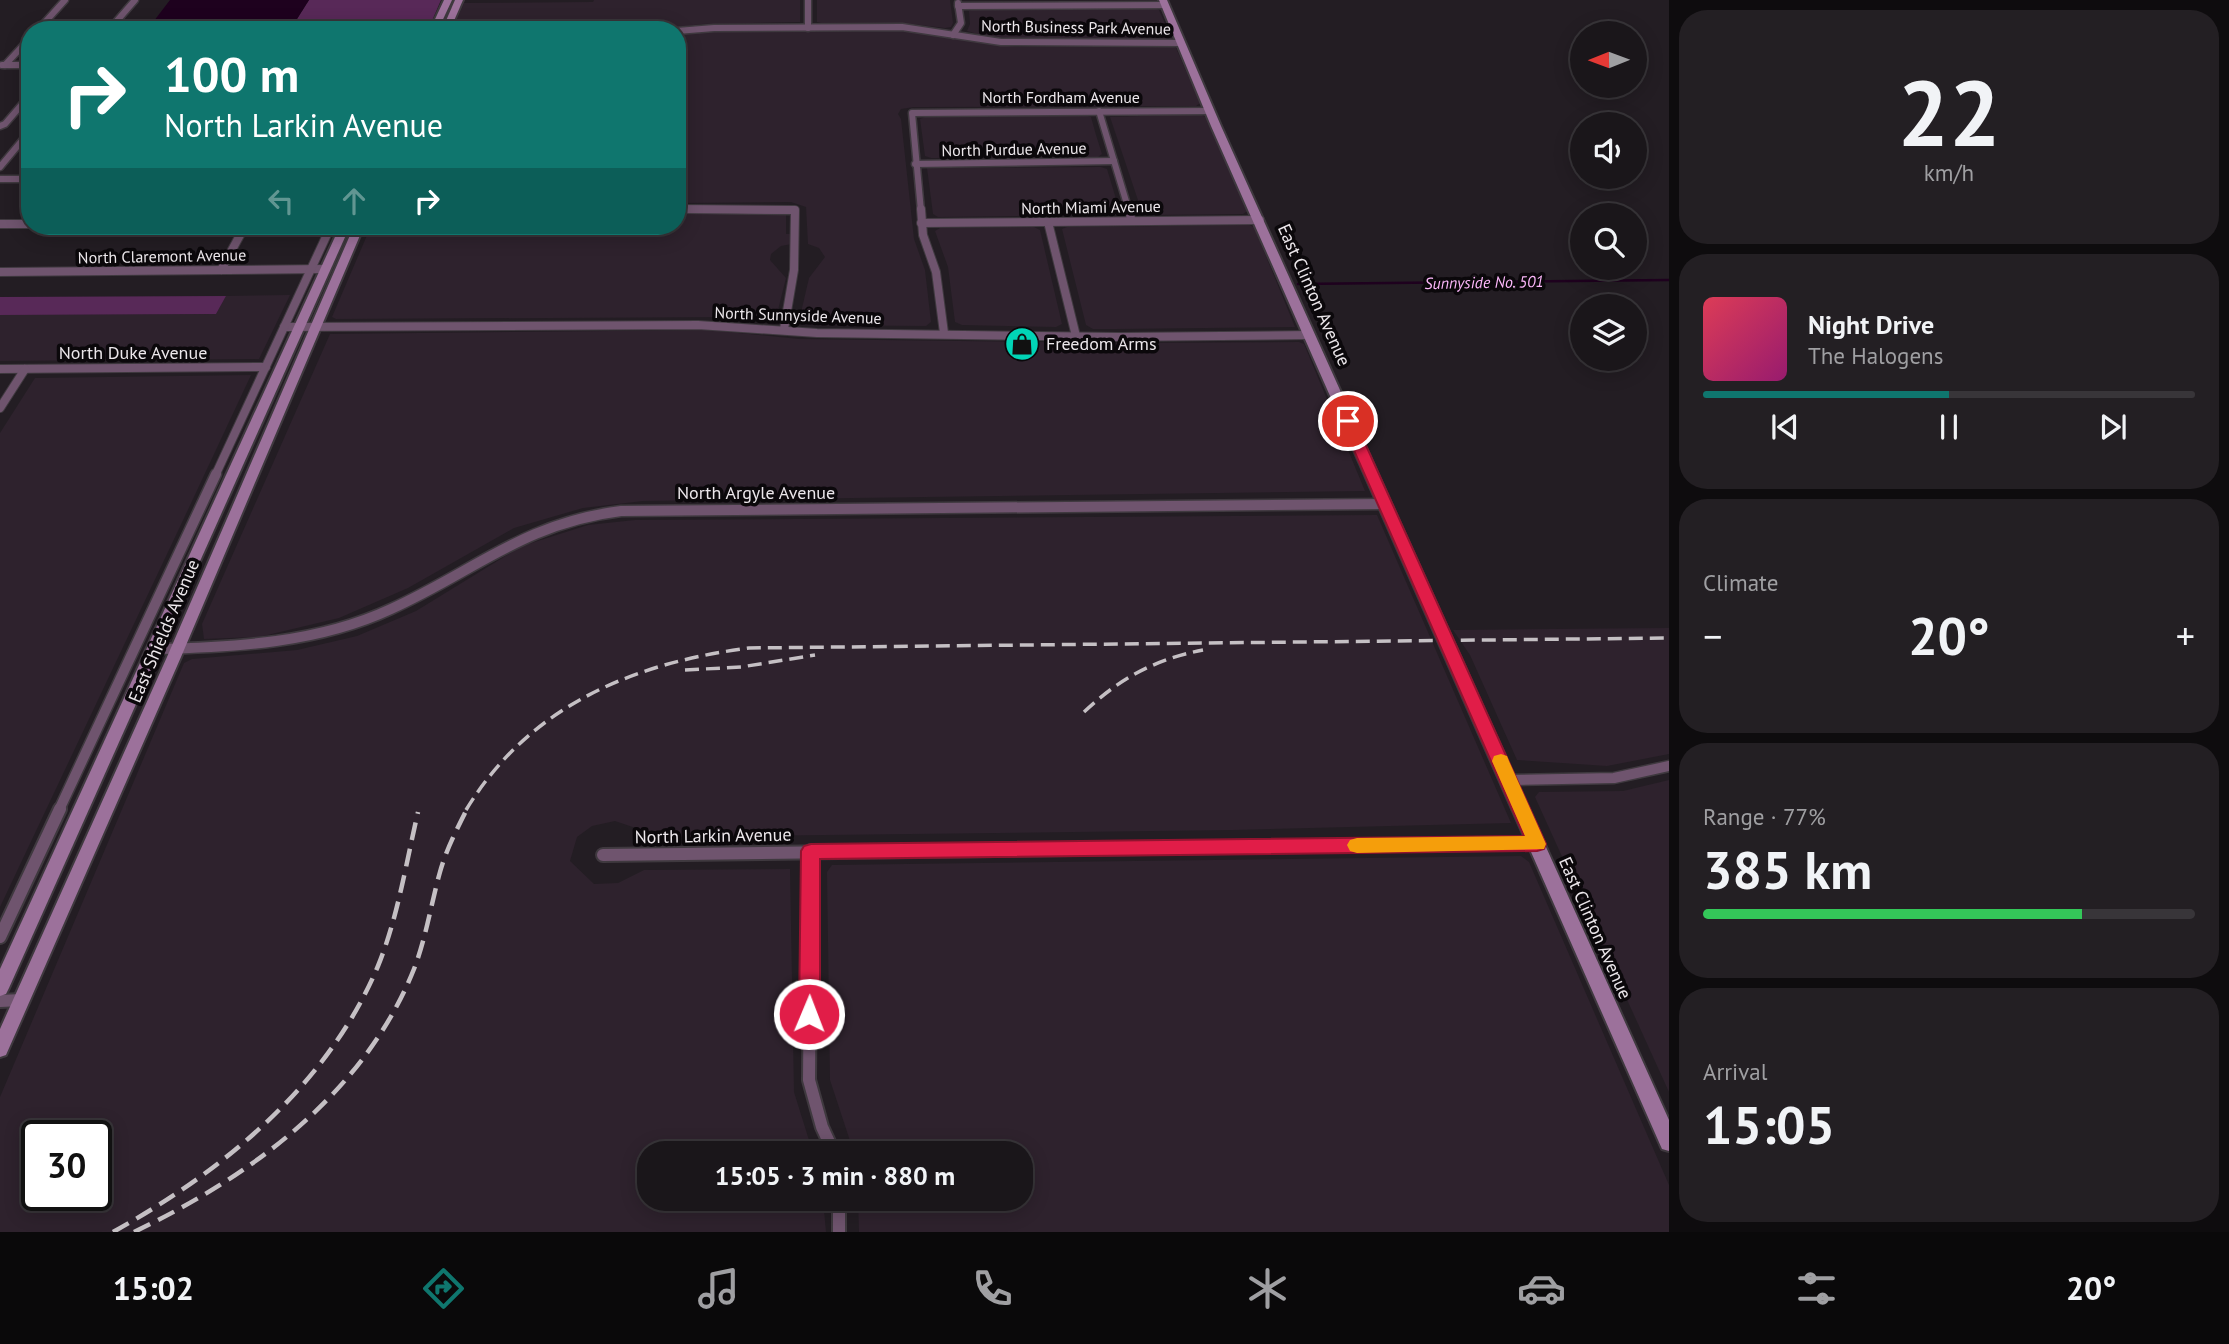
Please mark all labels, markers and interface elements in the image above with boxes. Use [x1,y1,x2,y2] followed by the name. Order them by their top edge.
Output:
[981,15,1171,39] street label: North Business Park Avenue
[1570,21,1647,98] north arrow
[1570,21,1647,371] map controls
[164,42,299,106] text: 100 m
[49,49,140,140] icon: right
[1897,53,2001,171] text: 22
[982,87,1140,107] street label: North Fordham Avenue
[164,104,443,146] text: North Larkin Avenue
[1570,112,1647,189] button: sound
[941,138,1087,160] street label: North Purdue Avenue
[1924,158,1974,187] text: km/h
[262,182,300,220] icon: left
[335,182,373,220] icon: ahead
[408,182,446,220] icon: right
[1021,196,1161,218] street label: North Miami Avenue
[1570,203,1647,280] button: search
[1273,220,1356,369] street label: East Clinton Avenue
[78,245,246,267] street label: North Claremont Avenue
[1424,271,1544,293] water label: Sunnyside No. 501
[1570,294,1647,371] button: layers
[714,302,882,328] street label: North Sunnyside Avenue
[1808,308,1934,341] text: Night Drive
[1003,325,1041,363] shop icon: Freedom Arms
[1046,332,1157,355] place label: Freedom Arms
[59,341,207,364] street label: North Duke Avenue
[1808,341,1943,370] text: The Halogens
[1318,391,1378,451] pin
[1329,402,1367,440] icon: arrive
[1766,408,1804,446] icon: previous
[1930,408,1968,446] icon: pause
[2094,408,2132,446] icon: next
[677,481,835,504] street label: North Argyle Avenue
[123,556,204,706] street label: East Shields Avenue
[1703,568,1778,597] text: Climate
[1908,602,1990,669] text: 20°
[1703,611,1722,660] text: −
[2176,611,2195,660] text: +
[1703,802,1826,831] text: Range · 77%
[634,823,792,848] street label: North Larkin Avenue
[1703,836,1872,903] text: 385 km
[1554,853,1637,1002] street label: East Clinton Avenue
[772,977,846,1051] position arrow
[1703,1057,1767,1086] text: Arrival
[1703,1091,1835,1158] text: 15:05
[21,1120,112,1211] speed limit sign: 30
[715,1159,955,1192] text: 15:05 · 3 min · 880 m
[419,1264,468,1313] icon: directions
[694,1264,743,1313] icon: music
[968,1264,1017,1313] icon: phone
[1243,1264,1292,1313] icon: climate
[1517,1264,1566,1313] icon: car
[1792,1264,1841,1313] icon: filters
[113,1267,194,1309] text: 15:02
[2066,1267,2116,1309] text: 20°

